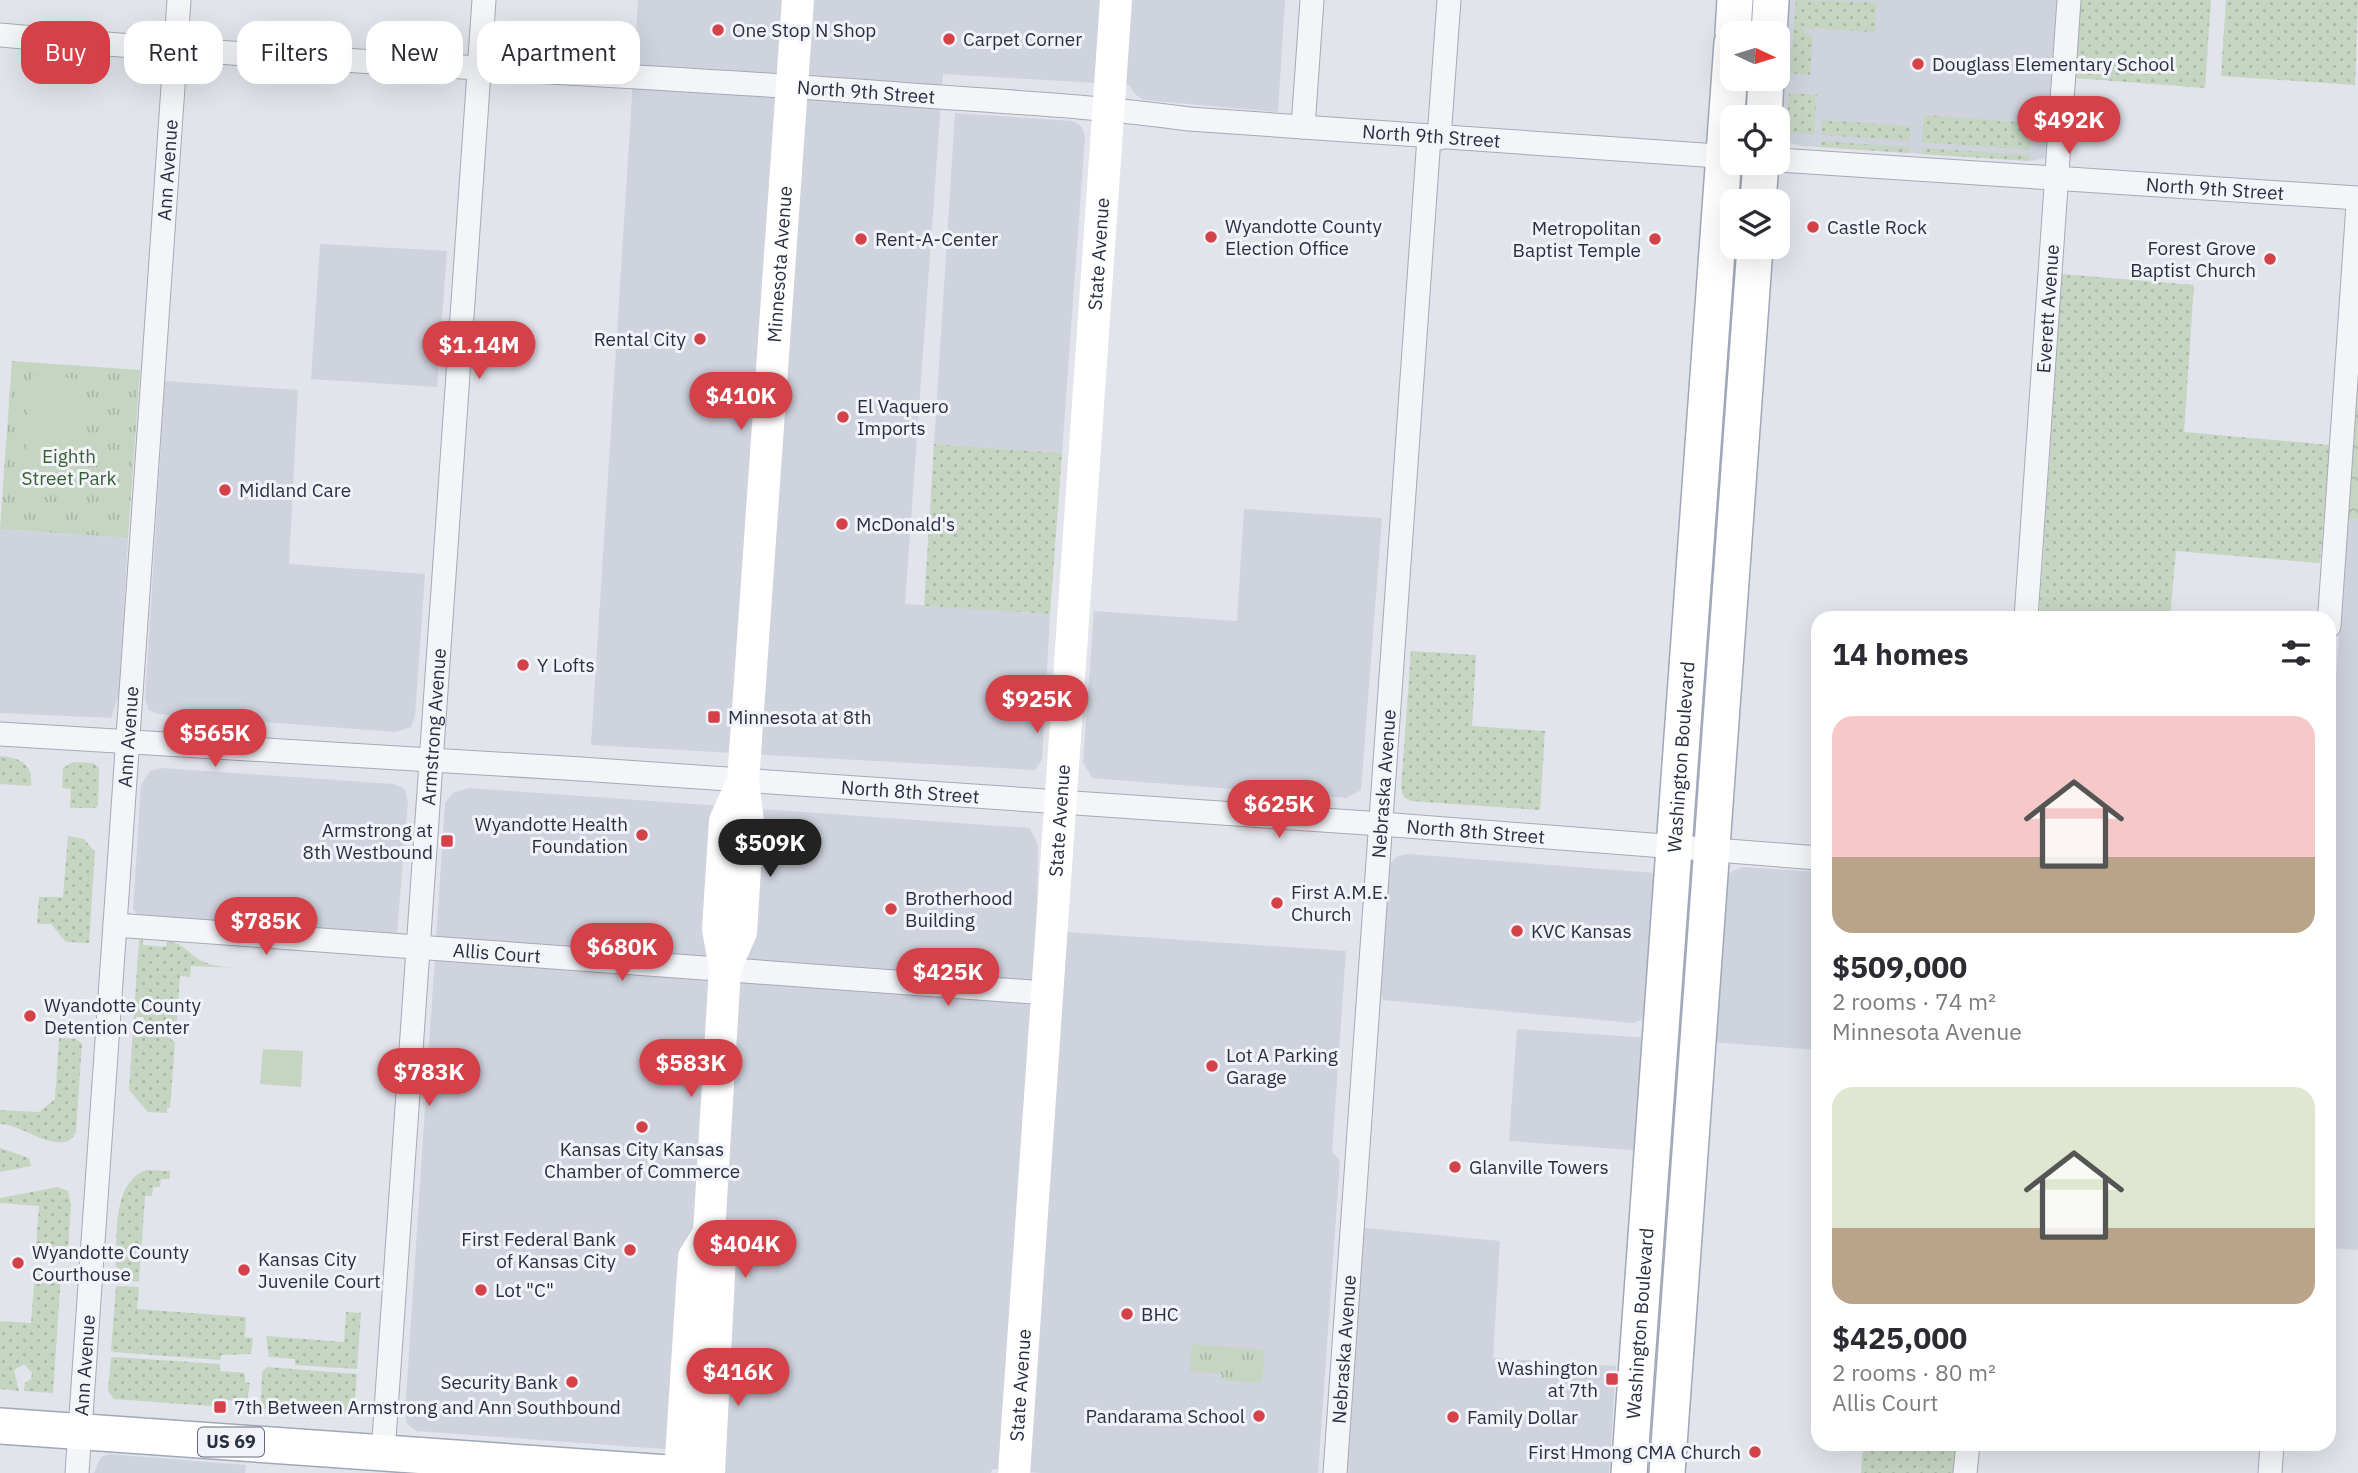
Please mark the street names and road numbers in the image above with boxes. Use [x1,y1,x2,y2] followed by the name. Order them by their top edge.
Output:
[796,75,936,109] street label: North 9th Street
[152,119,183,222] street label: Ann Avenue
[1361,119,1501,153] street label: North 9th Street
[2145,172,2285,205] street label: North 9th Street
[762,185,797,343] street label: Minnesota Avenue
[1083,197,1114,311] street label: State Avenue
[2031,243,2064,374] street label: Everett Avenue
[416,647,451,806] street label: Armstrong Avenue
[1662,660,1699,853] street label: Washington Boulevard
[112,685,143,788] street label: Ann Avenue
[1366,708,1401,859] street label: Nebraska Avenue
[1043,763,1075,878] street label: State Avenue
[840,775,980,808] street label: North 8th Street
[1406,814,1546,849] street label: North 8th Street
[452,938,542,968] street label: Allis Court
[1621,1227,1659,1420] street label: Washington Boulevard
[1326,1274,1361,1425] street label: Nebraska Avenue
[69,1314,100,1417] street label: Ann Avenue
[1004,1328,1036,1442] street label: State Avenue
[198,1428,264,1456] road number: US 69

